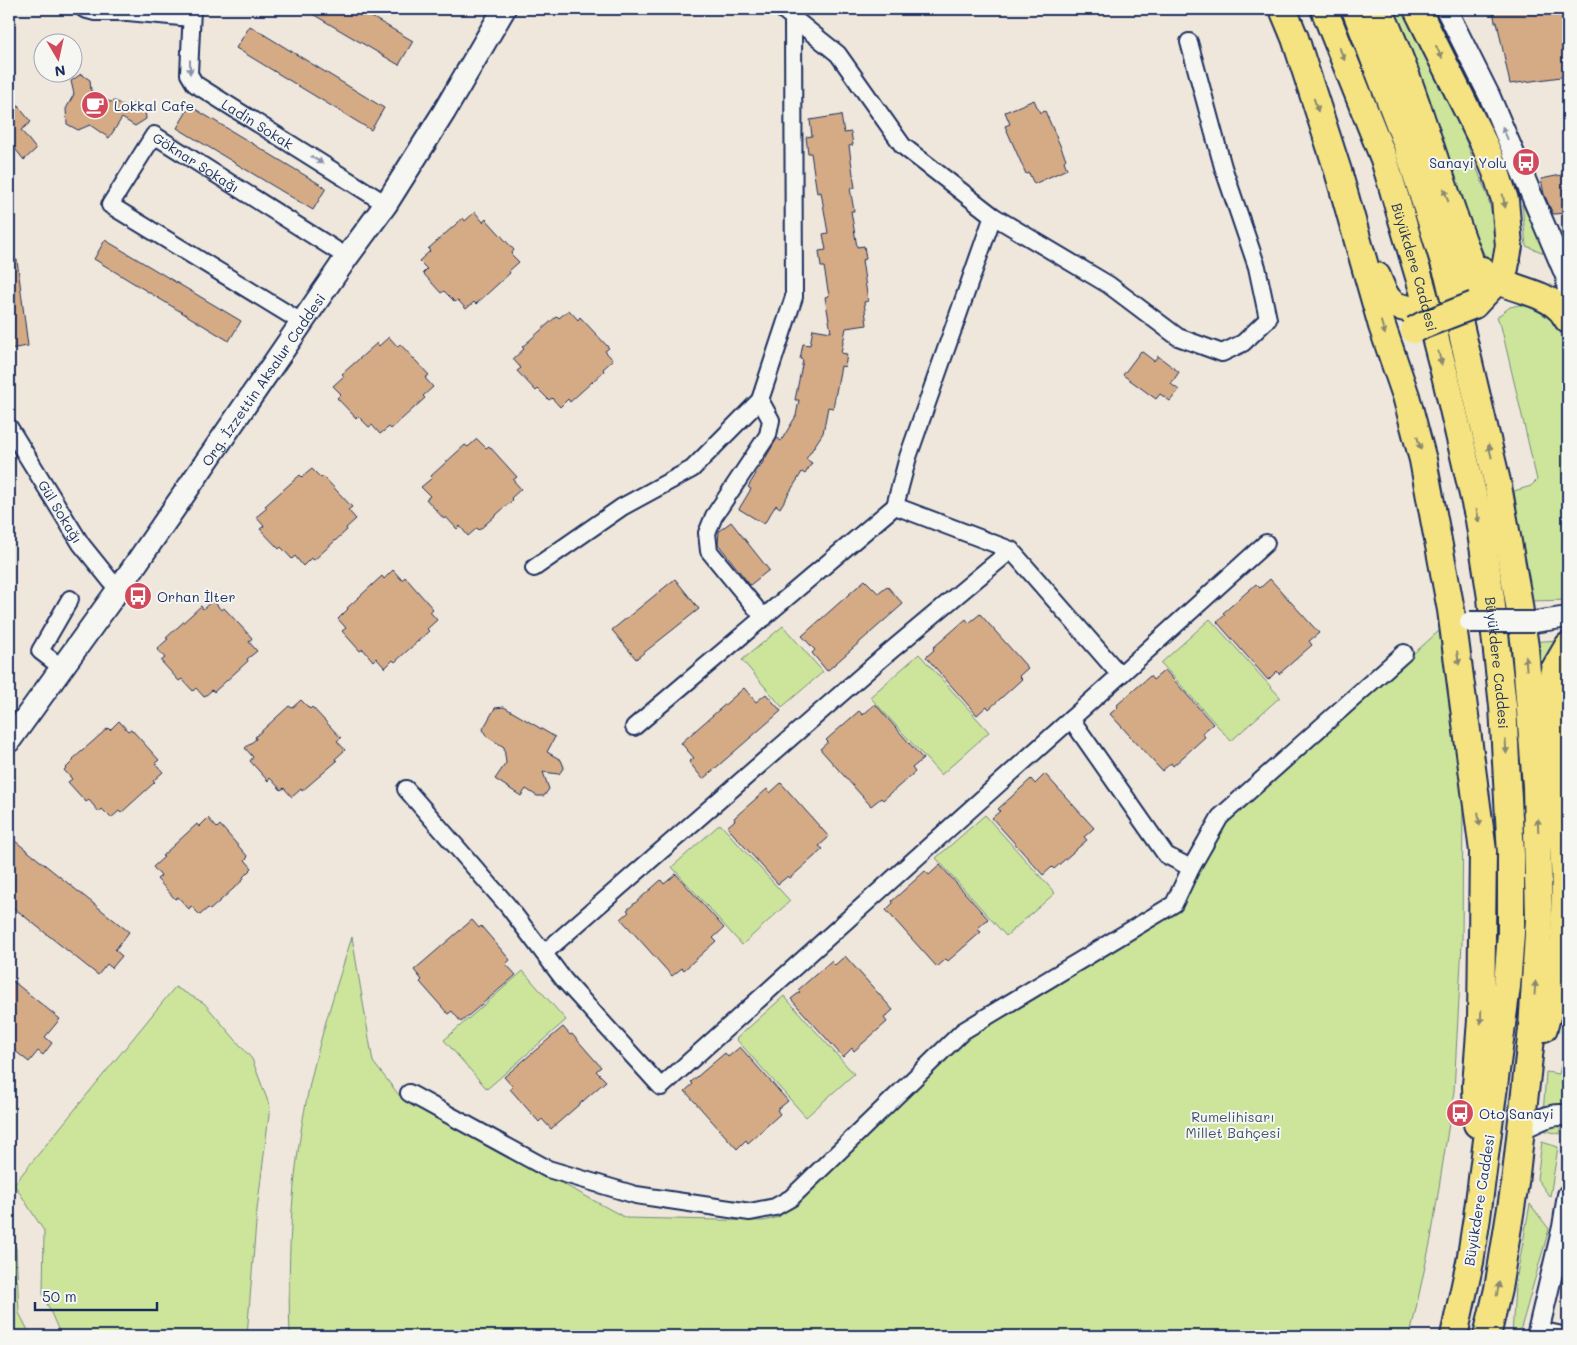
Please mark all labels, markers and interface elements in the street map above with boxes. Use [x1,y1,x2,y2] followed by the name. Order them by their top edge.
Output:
[32,32,82,82] north arrow
[1435,45,1443,59] one-way arrow
[1339,47,1347,61] one-way arrow
[186,59,194,75] one-way arrow
[53,61,67,82] text: N
[80,90,110,120] cafe icon: Lokkal Cafe
[218,94,297,153] street label: Ladin Sokak
[114,96,194,115] place label: Lokkal Cafe
[1313,97,1320,112] one-way arrow
[1501,125,1509,140] one-way arrow
[149,127,243,196] street label: Göknar Sokağı
[1511,147,1541,177] bus stop icon: Sanayi Yolu
[1429,153,1507,172] place label: Sanayi Yolu
[311,156,324,165] one-way arrow
[1442,187,1450,202] one-way arrow
[1500,193,1508,208] one-way arrow
[1388,200,1443,333] street label: Büyükdere Caddesi
[197,289,329,469] street label: Org. İzzettin Aksalur Caddesi
[1379,321,1387,336] one-way arrow
[1437,350,1445,365] one-way arrow
[1415,436,1423,451] one-way arrow
[1486,444,1494,459] one-way arrow
[34,476,88,547] street label: Gül Sokağı
[1474,509,1482,524] one-way arrow
[123,581,153,611] bus stop icon: Orhan İlter
[157,587,235,606] place label: Orhan İlter
[1481,596,1514,729] street label: Büyükdere Caddesi
[1454,651,1462,667] one-way arrow
[1522,655,1530,671] one-way arrow
[1502,739,1510,755] one-way arrow
[1475,812,1483,828] one-way arrow
[1533,817,1541,833] one-way arrow
[1531,979,1539,995] one-way arrow
[1477,1009,1485,1025] one-way arrow
[1445,1098,1475,1128] bus stop icon: Oto Sanayi
[1479,1104,1554,1123] place label: Oto Sanayi
[1185,1107,1281,1142] park label: Rumelihisarı Millet Bahçesi
[1459,1133,1499,1267] street label: Büyükdere Caddesi
[35,1280,158,1312] scale bar
[1494,1281,1502,1296] one-way arrow
[42,1286,77,1306] text: 50 m

